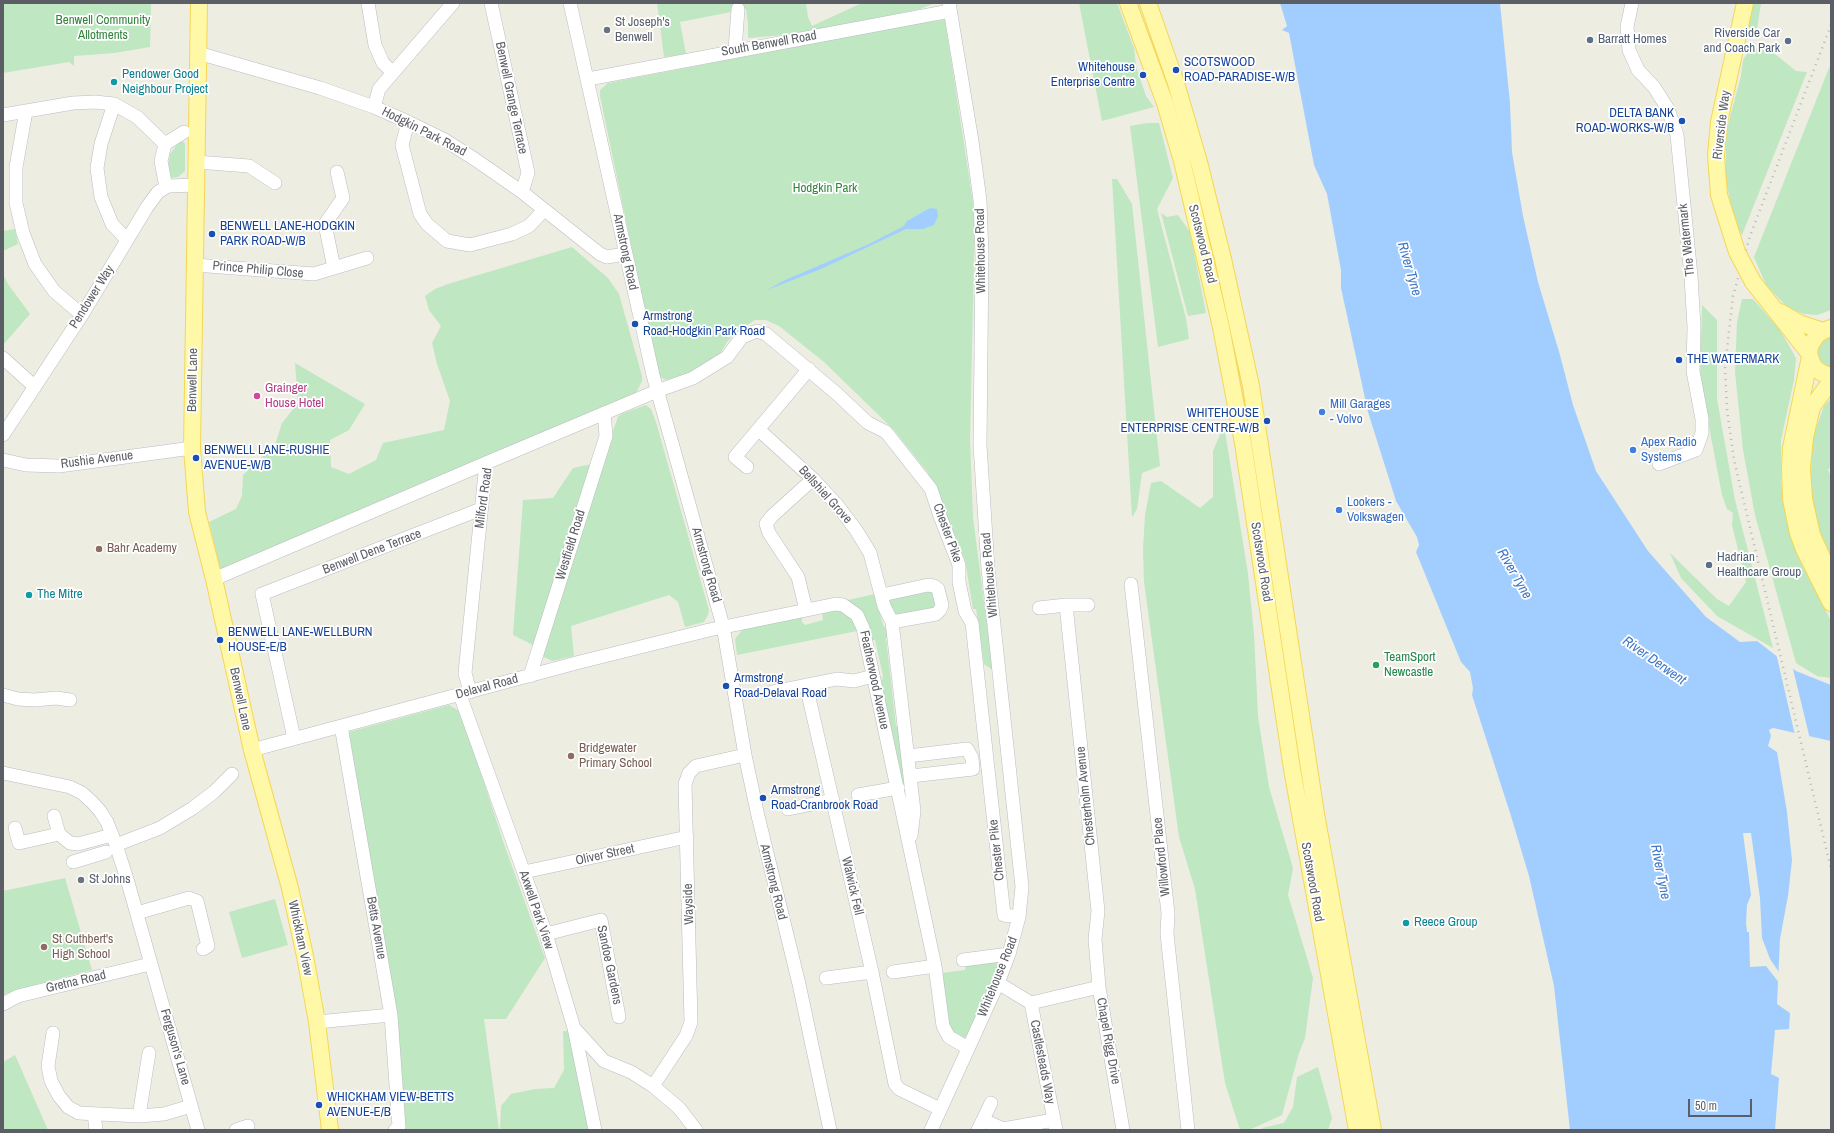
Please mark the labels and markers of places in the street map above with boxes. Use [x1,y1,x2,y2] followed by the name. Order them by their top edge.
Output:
[615,15,670,46] place label: St Joseph's Benwell
[602,25,612,35] marker: St Joseph's Benwell
[1704,26,1780,57] place label: Riverside Car and Coach Park
[1598,32,1667,48] place label: Barratt Homes
[1585,35,1595,45] marker: Barratt Homes
[1783,36,1793,46] marker: Riverside Car and Coach Park
[1184,55,1295,86] place label: SCOTSWOOD ROAD-PARADISE-W/B
[1051,60,1135,91] place label: Whitehouse Enterprise Centre
[1171,65,1181,75] marker: SCOTSWOOD ROAD-PARADISE-W/B
[122,67,208,98] place label: Pendower Good Neighbour Project
[1138,70,1148,80] marker: Whitehouse Enterprise Centre
[109,77,119,87] marker: Pendower Good Neighbour Project
[1576,106,1674,137] place label: DELTA BANK ROAD-WORKS-W/B
[1677,116,1687,126] marker: DELTA BANK ROAD-WORKS-W/B
[220,219,355,250] place label: BENWELL LANE-HODGKIN PARK ROAD-W/B
[207,229,217,239] marker: BENWELL LANE-HODGKIN PARK ROAD-W/B
[643,309,765,340] place label: Armstrong Road-Hodgkin Park Road
[630,319,640,329] marker: Armstrong Road-Hodgkin Park Road
[1687,352,1779,368] place label: THE WATERMARK
[1674,355,1684,365] marker: THE WATERMARK
[265,381,324,412] place label: Grainger House Hotel
[252,391,262,401] marker: Grainger House Hotel
[1330,397,1390,428] place label: Mill Garages - Volvo
[1120,406,1259,437] place label: WHITEHOUSE ENTERPRISE CENTRE-W/B
[1317,407,1327,417] marker: Mill Garages - Volvo
[1262,416,1272,426] marker: WHITEHOUSE ENTERPRISE CENTRE-W/B
[1641,435,1697,466] place label: Apex Radio Systems
[204,443,330,474] place label: BENWELL LANE-RUSHIE AVENUE-W/B
[1628,445,1638,455] marker: Apex Radio Systems
[191,453,201,463] marker: BENWELL LANE-RUSHIE AVENUE-W/B
[1347,495,1404,526] place label: Lookers - Volkswagen
[1334,505,1344,515] marker: Lookers - Volkswagen
[107,541,177,557] place label: Bahr Academy
[94,544,104,554] marker: Bahr Academy
[1717,550,1801,581] place label: Hadrian Healthcare Group
[1704,560,1714,570] marker: Hadrian Healthcare Group
[37,587,83,603] place label: The Mitre
[24,590,34,600] marker: The Mitre
[228,625,373,656] place label: BENWELL LANE-WELLBURN HOUSE-E/B
[215,635,225,645] marker: BENWELL LANE-WELLBURN HOUSE-E/B
[1384,650,1436,681] place label: TeamSport Newcastle
[1371,660,1381,670] marker: TeamSport Newcastle
[734,671,827,702] place label: Armstrong Road-Delaval Road
[721,681,731,691] marker: Armstrong Road-Delaval Road
[579,741,652,772] place label: Bridgewater Primary School
[566,751,576,761] marker: Bridgewater Primary School
[771,783,878,814] place label: Armstrong Road-Cranbrook Road
[758,793,768,803] marker: Armstrong Road-Cranbrook Road
[89,872,130,888] place label: St Johns
[76,875,86,885] marker: St Johns
[1414,915,1477,931] place label: Reece Group
[1401,918,1411,928] marker: Reece Group
[52,932,113,963] place label: St Cuthbert's High School
[39,942,49,952] marker: St Cuthbert's High School
[327,1090,454,1121] place label: WHICKHAM VIEW-BETTS AVENUE-E/B
[314,1100,324,1110] marker: WHICKHAM VIEW-BETTS AVENUE-E/B

